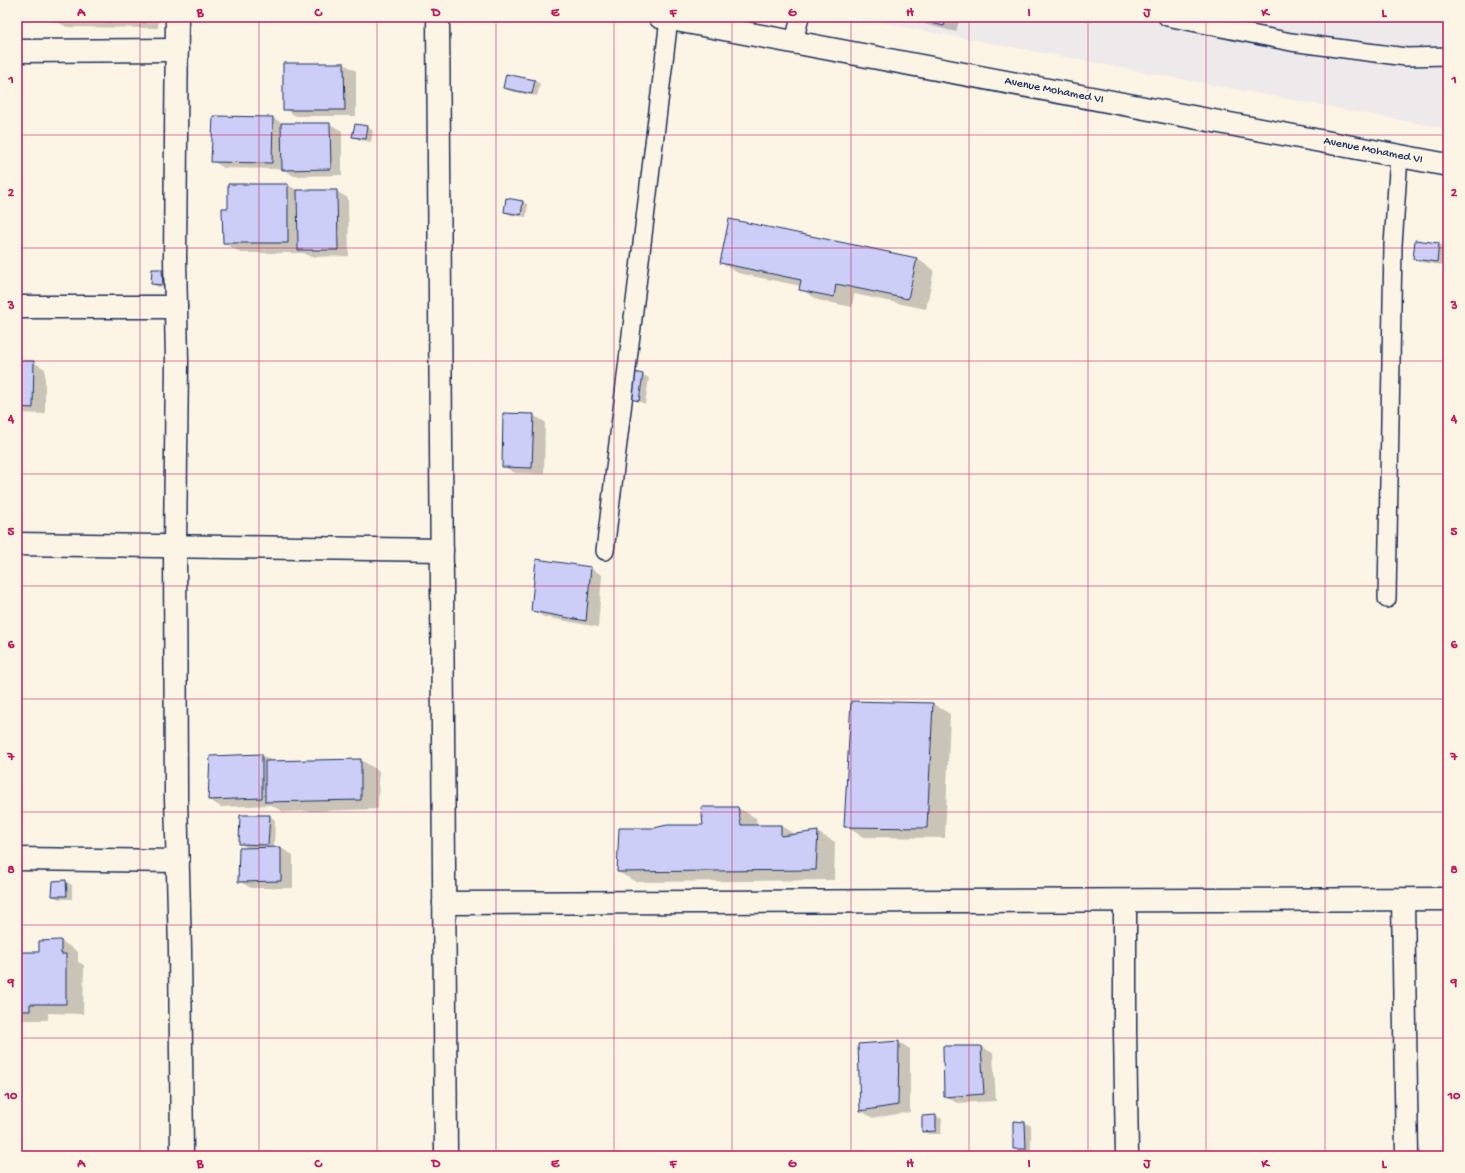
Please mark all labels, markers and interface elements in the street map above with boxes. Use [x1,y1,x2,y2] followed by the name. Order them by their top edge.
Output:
[76,6,86,21] text: A
[196,6,205,21] text: B
[313,6,323,21] text: C
[431,6,441,21] text: D
[551,6,560,21] text: E
[669,6,678,21] text: F
[788,6,797,21] text: G
[906,6,914,21] text: H
[1027,6,1031,21] text: I
[1143,6,1152,21] text: J
[1260,6,1270,21] text: K
[1382,6,1388,21] text: L
[7,73,14,88] text: 1
[1450,73,1457,88] text: 1
[1003,75,1105,108] street label: Avenue Mohamed VI
[1322,135,1424,168] street label: Avenue Mohamed VI
[8,186,15,201] text: 2
[1451,186,1458,201] text: 2
[7,299,15,314] text: 3
[1450,299,1458,314] text: 3
[7,412,15,427] text: 4
[1450,412,1458,427] text: 4
[8,525,15,540] text: 5
[1451,525,1458,540] text: 5
[8,638,15,653] text: 6
[1451,638,1458,653] text: 6
[7,750,16,765] text: 7
[1450,750,1459,765] text: 7
[7,863,15,878] text: 8
[1450,863,1458,878] text: 8
[7,976,15,991] text: 9
[1450,976,1458,991] text: 9
[4,1089,18,1104] text: 10
[1447,1089,1461,1104] text: 10
[76,1157,86,1172] text: A
[196,1157,205,1172] text: B
[313,1157,323,1172] text: C
[431,1157,441,1172] text: D
[551,1157,560,1172] text: E
[669,1157,678,1172] text: F
[788,1157,797,1172] text: G
[906,1157,914,1172] text: H
[1027,1157,1031,1172] text: I
[1143,1157,1152,1172] text: J
[1260,1157,1270,1172] text: K
[1382,1157,1388,1172] text: L

